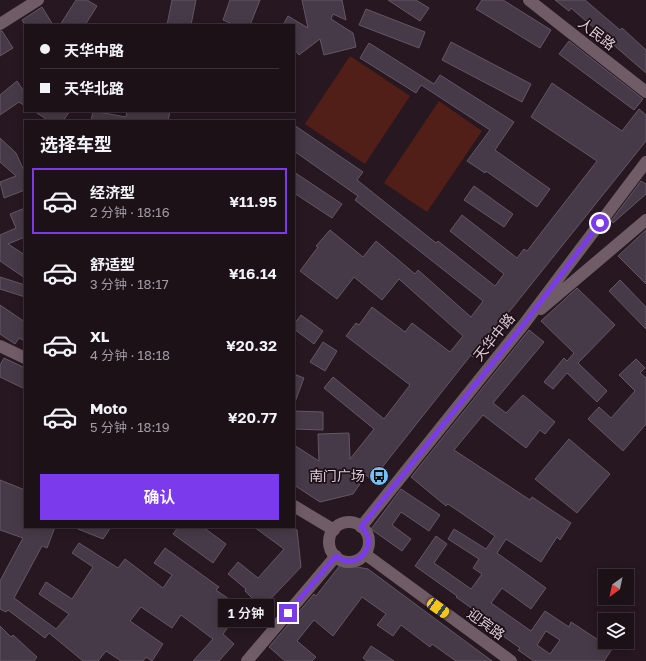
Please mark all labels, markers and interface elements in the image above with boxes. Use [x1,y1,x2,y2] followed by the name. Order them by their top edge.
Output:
[576,14,619,53] street label: 人民路
[64,41,124,59] text: 天华中路
[64,79,124,97] text: 天华北路
[40,133,112,155] text: 选择车型
[42,183,78,219] icon: car
[90,183,135,201] text: 经济型
[229,192,277,210] text: ¥11.95
[90,204,170,220] text: 2 分钟 · 18:16
[591,214,609,232] route start
[42,255,78,291] icon: car
[90,255,135,273] text: 舒适型
[229,264,277,282] text: ¥16.14
[90,276,169,292] text: 3 分钟 · 18:17
[469,310,518,364] street label: 天华中路
[42,327,78,363] icon: car
[90,327,109,345] text: XL
[226,336,277,354] text: ¥20.32
[90,347,170,363] text: 4 分钟 · 18:18
[42,399,78,435] icon: car
[90,399,127,417] text: Moto
[228,408,277,426] text: ¥20.77
[90,419,170,435] text: 5 分钟 · 18:19
[368,465,390,487] bus stop icon: 南门广场
[309,467,365,484] place label: 南门广场
[40,474,279,520] button: 确认
[598,569,634,605] north arrow
[598,569,634,649] map controls
[425,596,451,620] car
[218,599,274,627] callout: 1 分钟
[279,604,297,622] route end
[464,604,508,643] street label: 迎宾路
[228,605,264,621] text: 1 分钟
[598,613,634,649] button: layers

